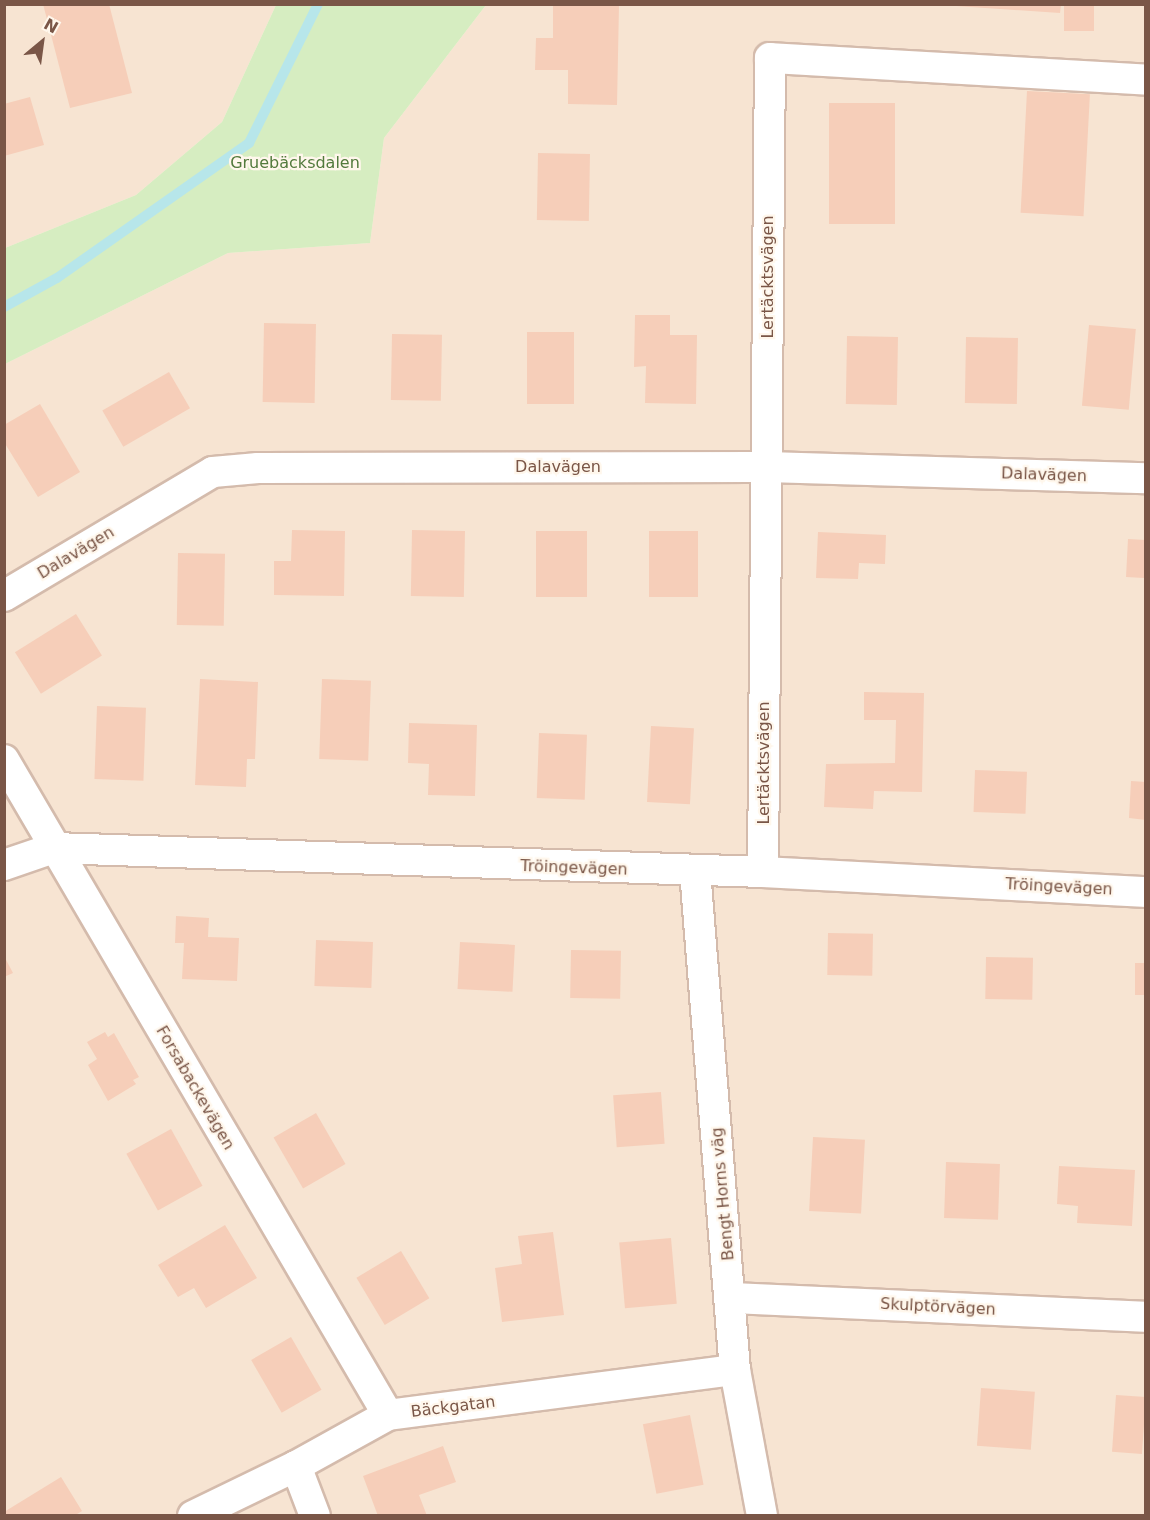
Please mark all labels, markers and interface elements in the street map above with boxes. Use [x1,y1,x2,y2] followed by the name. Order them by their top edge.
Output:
[12,12,72,72] north arrow
[41,14,61,37] text: N
[230,153,360,173] park label: Gruebäcksdalen
[758,215,778,339] street label: Lertäcktsvägen
[515,457,601,477] street label: Dalavägen
[1001,464,1087,486] street label: Dalavägen
[34,523,118,583] street label: Dalavägen
[754,701,774,825] street label: Lertäcktsvägen
[520,857,628,879] street label: Tröingevägen
[1005,875,1113,899] street label: Tröingevägen
[152,1023,238,1153] street label: Forsabackevägen
[708,1127,738,1261] street label: Bengt Horns väg
[880,1294,996,1320] street label: Skulptörvägen
[410,1392,496,1422] street label: Bäckgatan

